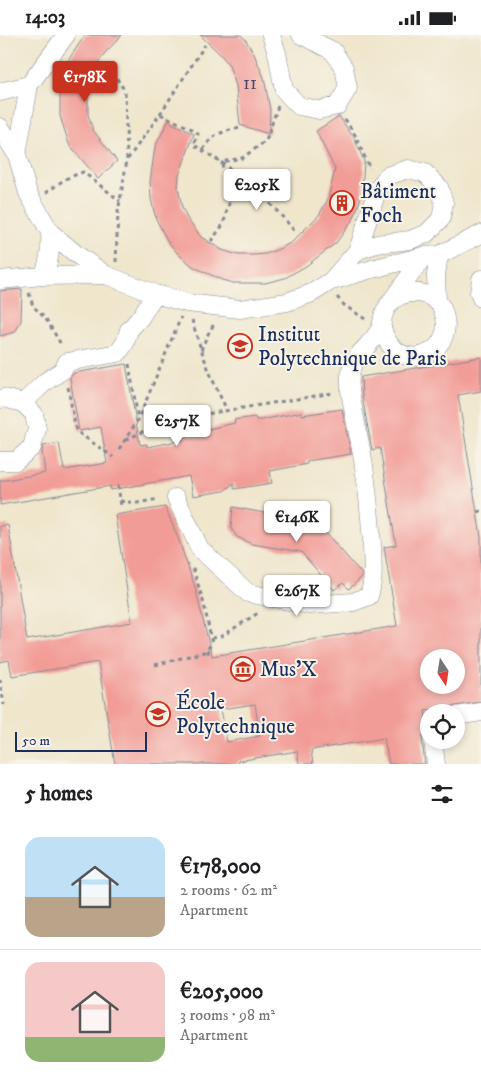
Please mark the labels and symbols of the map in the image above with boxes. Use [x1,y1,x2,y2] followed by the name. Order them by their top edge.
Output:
[50,61,120,103] pin: €178K
[243,72,257,95] house number: 11
[222,169,292,211] pin: €205K
[360,179,437,229] place label: Bâtiment Foch
[329,190,355,216] building icon: Bâtiment Foch
[258,322,447,372] place label: Institut Polytechnique de Paris
[227,333,253,359] school or university icon: Institut Polytechnique de Paris
[142,405,212,447] pin: €257K
[262,501,332,543] pin: €146K
[262,575,332,617] pin: €267K
[420,649,465,694] north arrow
[230,656,256,682] museum icon: Mus'X
[260,657,317,683] place label: Mus'X
[176,689,295,740] place label: École Polytechnique
[145,701,171,727] school or university icon: École Polytechnique
[15,729,148,752] scale bar

